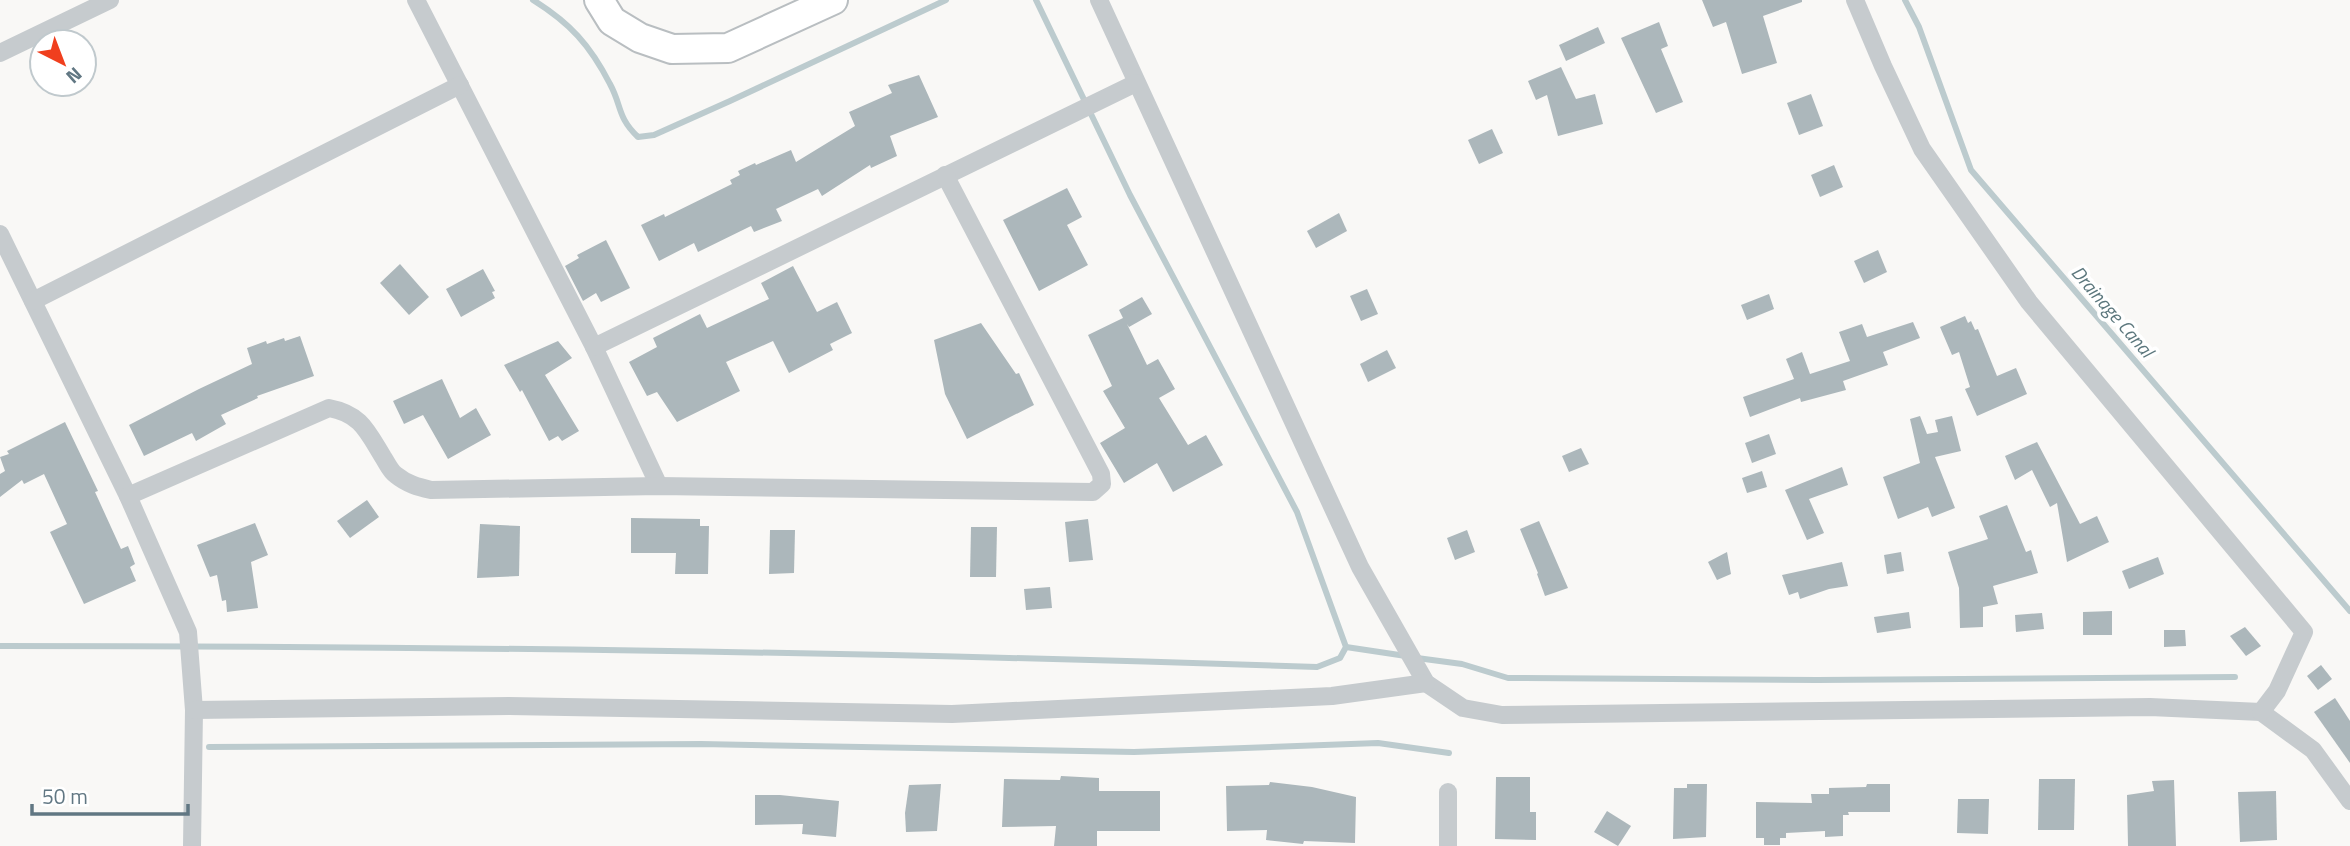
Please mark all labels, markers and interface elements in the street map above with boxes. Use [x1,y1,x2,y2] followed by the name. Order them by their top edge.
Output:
[28,28,98,98] north arrow
[60,61,89,91] text: N
[2065,259,2162,365] water label: Drainage Canal
[32,772,187,816] scale bar
[42,780,88,812] text: 50 m

